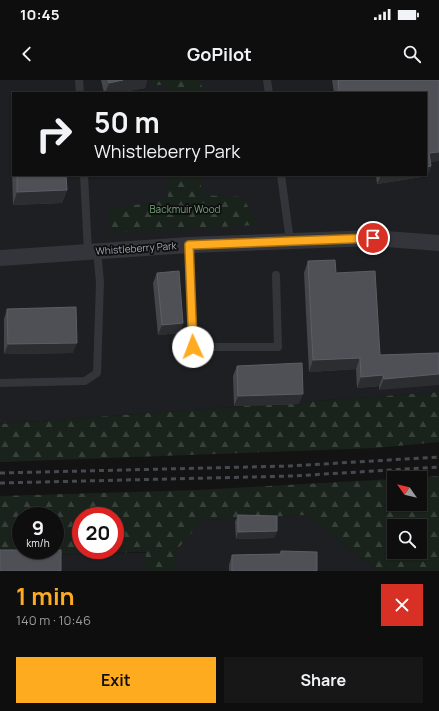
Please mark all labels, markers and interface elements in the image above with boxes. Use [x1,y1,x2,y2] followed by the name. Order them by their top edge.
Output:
[20,4,60,25] text: 10:45
[187,42,252,66] text: GoPilot
[16,43,38,65] icon: back
[401,43,423,65] icon: search
[94,103,160,141] text: 50 m
[28,108,80,160] icon: right
[94,139,240,163] text: Whistleberry Park
[149,202,221,216] park label: Backmuir Wood
[356,221,390,255] pin
[362,227,384,249] icon: arrive
[95,238,178,258] street label: Whistleberry Park
[172,326,214,368] position arrow
[387,471,427,511] north arrow
[387,471,427,559] map controls
[72,507,124,559] speed limit sign: 20
[32,514,44,541] text: 9
[387,519,427,559] button: search
[26,536,50,550] text: km/h
[16,579,75,612] text: 1 min
[381,584,423,626] button: close
[16,611,91,629] text: 140 m · 10:46
[16,657,216,703] button: Exit
[224,657,423,703] button: Share

